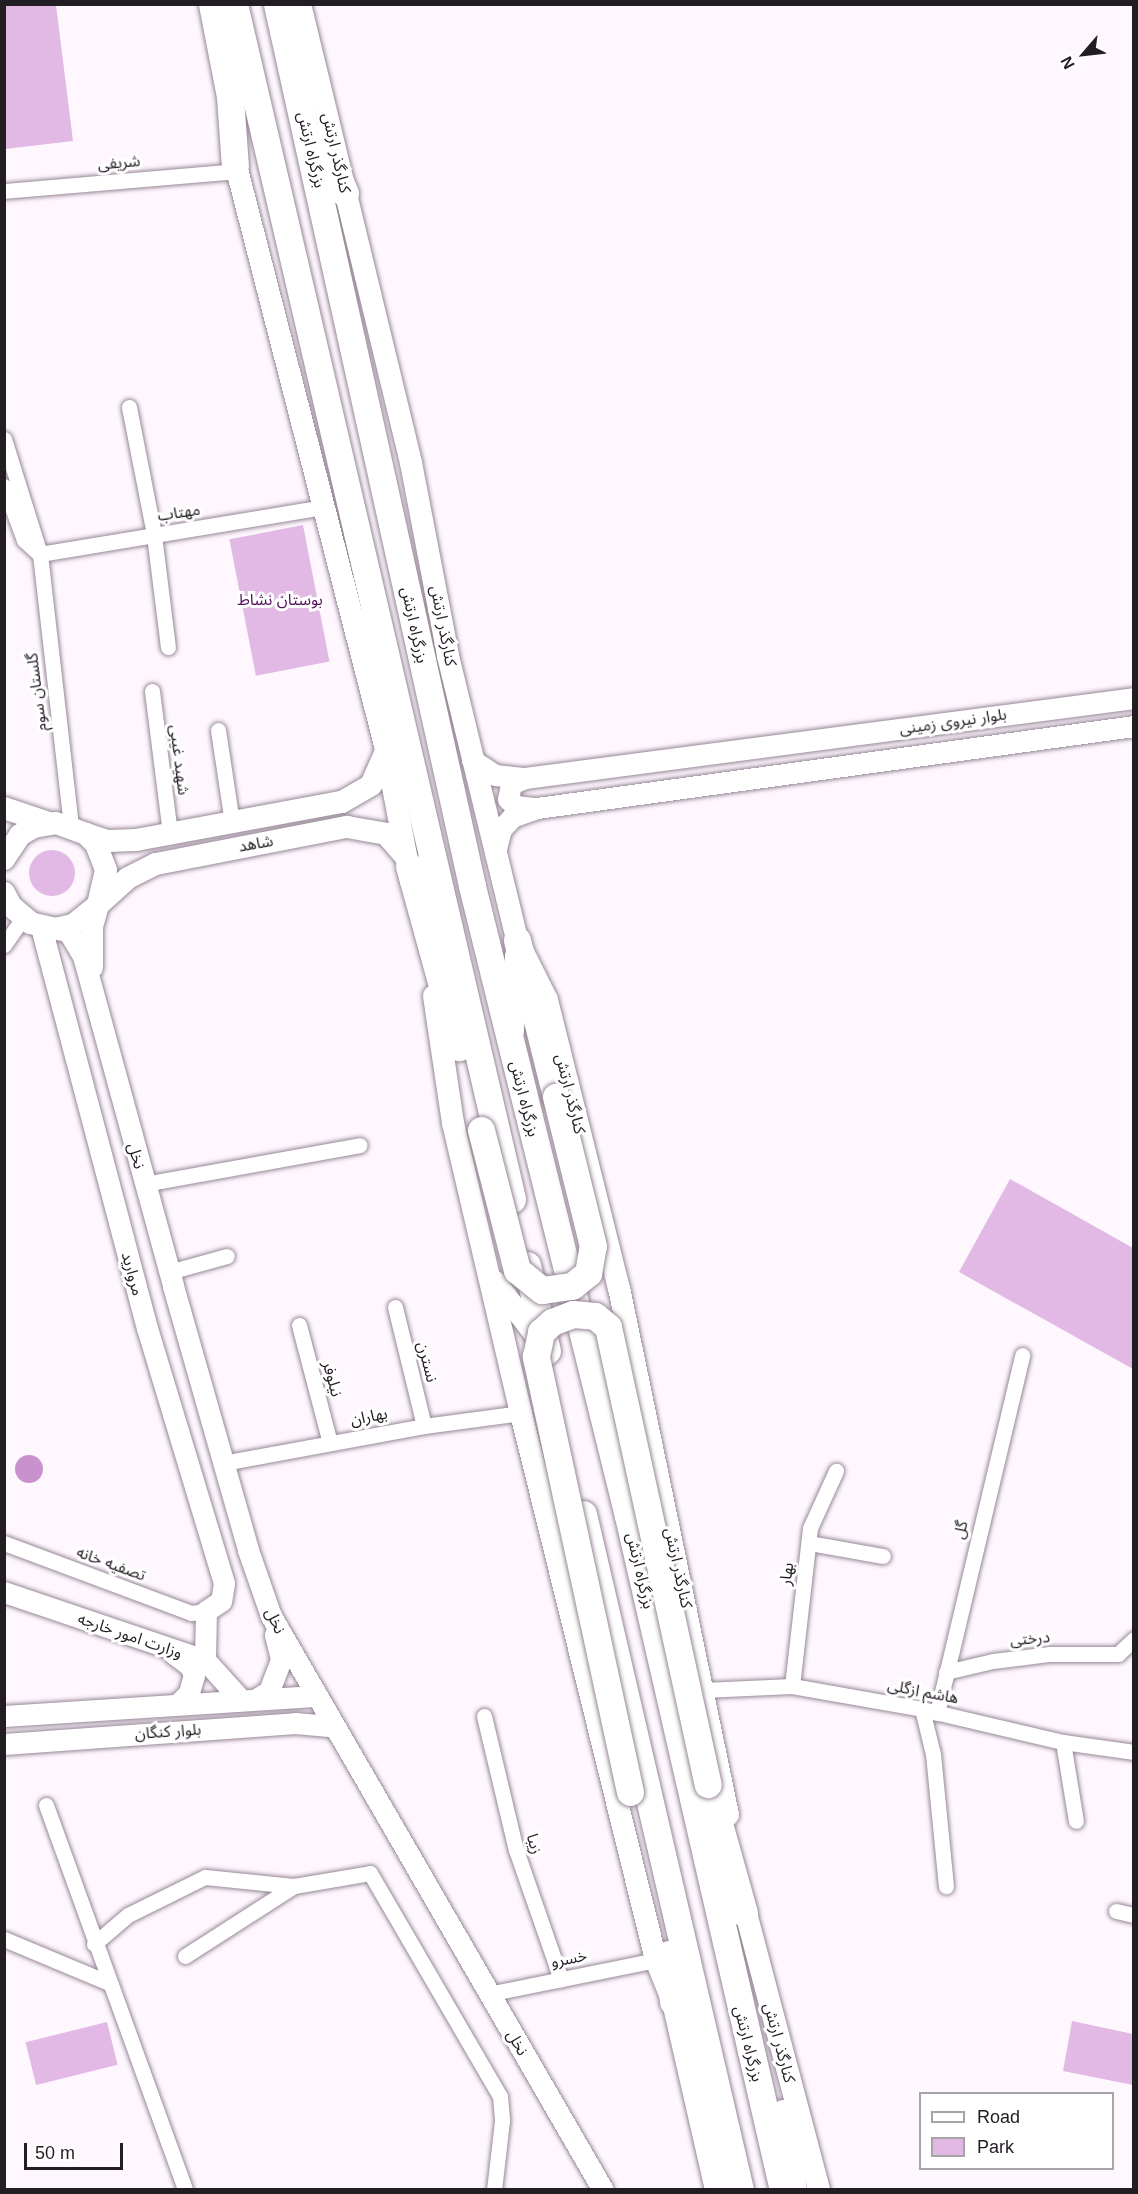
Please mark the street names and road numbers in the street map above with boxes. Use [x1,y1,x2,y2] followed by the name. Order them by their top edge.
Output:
[293,110,329,190] street label: بزرگراه ارتش
[317,111,355,195] street label: کنارگذر ارتش
[97,152,141,174] street label: شریفی
[156,500,202,526] street label: مهتاب
[426,584,460,668] street label: کنارگذر ارتش
[397,585,431,665] street label: بزرگراه ارتش
[23,652,51,732] street label: گلستان سوم
[898,705,1008,739] street label: بلوار نیروی زمینی
[165,724,193,796] street label: شهید غیبی
[237,832,275,856] street label: شاهد
[551,1052,589,1136] street label: کنارگذر ارتش
[505,1059,543,1139] street label: بزرگراه ارتش
[123,1141,149,1171] street label: نخل
[117,1250,147,1298] street label: مروارید
[413,1340,441,1384] street label: نسترن
[318,1359,346,1399] street label: نیلوفر
[349,1404,389,1430] street label: بهاران
[950,1519,972,1541] street label: گل
[660,1526,696,1610] street label: کنارگذر ارتش
[622,1531,658,1611] street label: بزرگراه ارتش
[74,1543,148,1585] street label: تصفیه خانه
[776,1561,798,1587] street label: بهار
[261,1605,289,1637] street label: نخل
[75,1609,185,1663] street label: وزارت امور خارجه
[1009,1628,1051,1650] street label: درختی
[886,1676,960,1708] street label: هاشم ازگلی
[134,1720,202,1744] street label: بلوار کنگان
[522,1832,546,1856] street label: زیبا
[549,1946,589,1972] street label: خسرو
[759,2001,799,2085] street label: کنارگذر ارتش
[729,2004,767,2084] street label: بزرگراه ارتش
[502,2027,532,2059] street label: نخل

